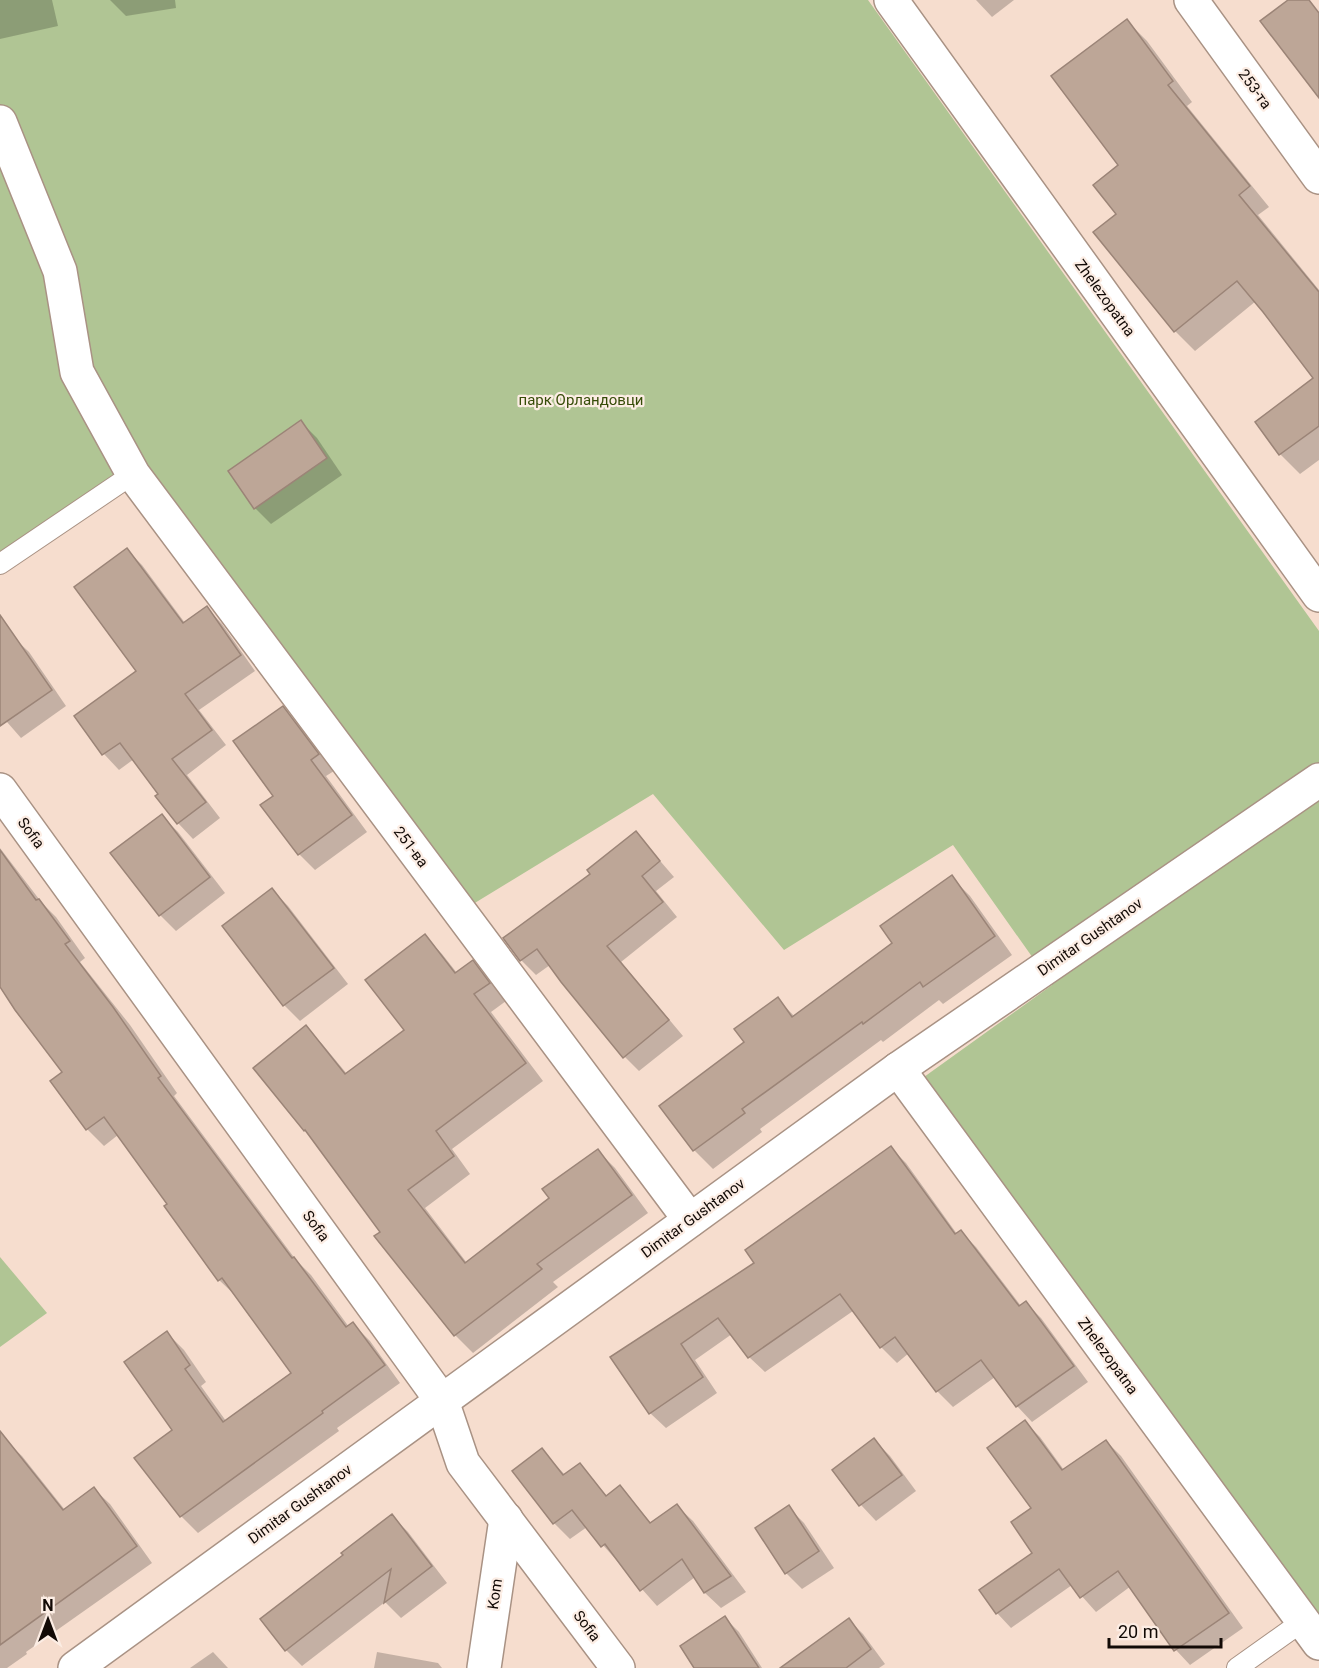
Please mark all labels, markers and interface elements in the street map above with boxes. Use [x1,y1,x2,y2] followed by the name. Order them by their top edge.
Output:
[1235,66,1275,112] street label: 253-та
[1071,256,1139,340] street label: Zhelezopatna
[519,391,643,409] park label: парк Орландовци
[14,814,48,852] street label: Sofia
[390,823,432,871] street label: 251-ва
[1034,894,1146,980] street label: Dimitar Gushtanov
[638,1174,748,1262] street label: Dimitar Gushtanov
[299,1207,333,1245] street label: Sofia
[1074,1314,1142,1398] street label: Zhelezopatna
[245,1460,355,1548] street label: Dimitar Gushtanov
[484,1577,506,1611] street label: Kom
[18,1590,78,1650] north arrow
[42,1596,54,1615] text: N
[570,1607,604,1645] street label: Sofia
[1109,1611,1222,1649] scale bar
[1118,1621,1158,1642] text: 20 m

